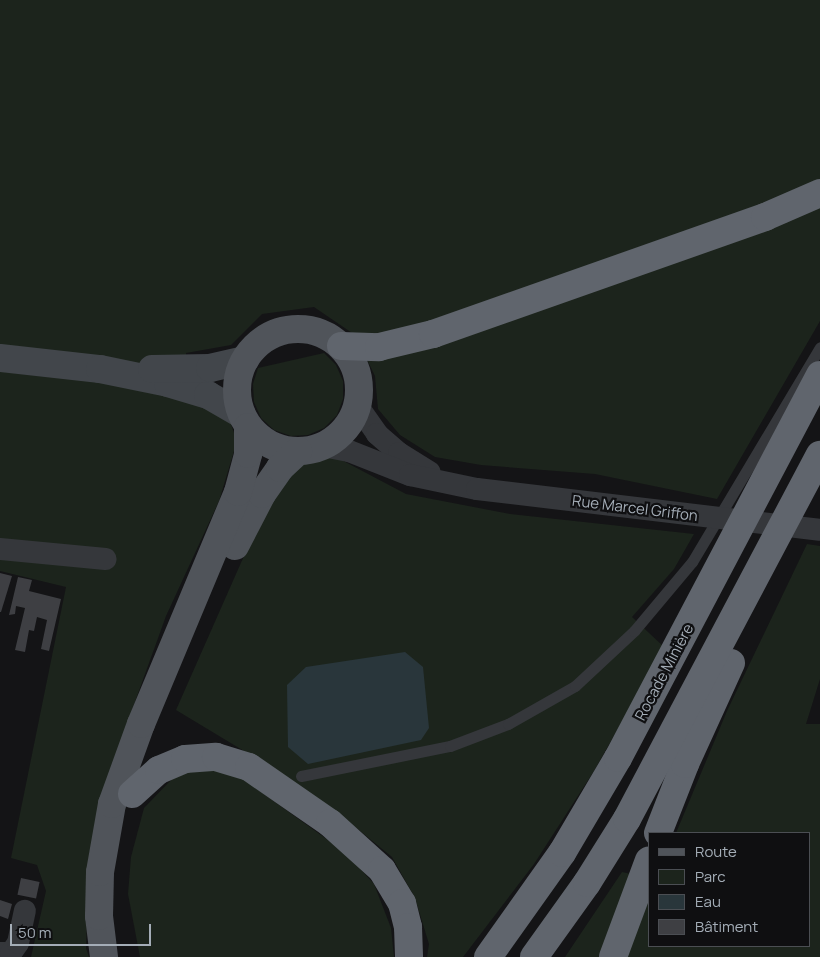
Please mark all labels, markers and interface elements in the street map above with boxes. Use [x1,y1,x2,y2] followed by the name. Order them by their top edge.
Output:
[571,491,699,525] street label: Rue Marcel Griffon
[631,621,697,723] street label: Rocade Minière
[648,832,810,947] legend
[695,841,737,862] text: Route
[695,866,726,887] text: Parc
[695,891,721,912] text: Eau
[12,914,154,946] scale bar
[695,916,758,937] text: Bâtiment
[18,922,52,943] text: 50 m

